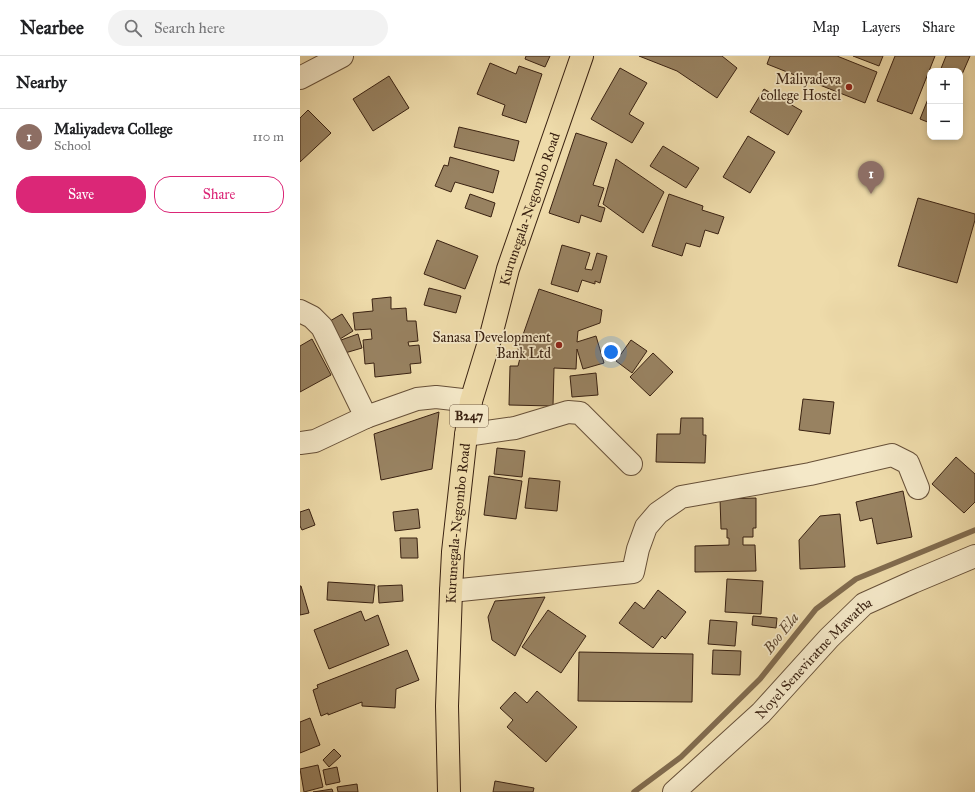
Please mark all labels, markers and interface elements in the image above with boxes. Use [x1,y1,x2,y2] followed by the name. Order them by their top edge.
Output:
[108,10,388,46] search box
[20,16,84,39] text: Nearbee
[122,17,144,39] icon: search
[154,19,225,37] text: Search here
[812,19,840,36] text: Map
[862,19,900,36] text: Layers
[922,19,955,36] text: Share
[927,68,963,140] map controls
[927,68,963,104] button: +
[760,71,841,104] place label: Maliyadeva college Hostel
[16,72,67,93] text: Nearby
[844,82,854,92] marker: Maliyadeva college Hostel
[927,104,963,140] button: −
[54,120,173,138] text: Maliyadeva College
[26,129,32,145] text: 1
[252,129,284,145] text: 110 m
[496,130,563,287] street label: Kurunegala-Negombo Road
[54,138,91,154] text: School
[858,161,884,194] pin: 1
[16,176,146,213] button: Save
[154,176,284,213] button: Share
[432,329,551,362] place label: Sanasa Development Bank Ltd
[554,340,564,350] marker: Sanasa Development Bank Ltd
[601,342,621,362] your location
[450,405,488,427] road number: B247
[442,442,474,604] street label: Kurunegala-Negombo Road
[752,593,874,722] street label: Noyel Seneviratne Mawatha
[759,609,802,658] water label: Boo Ela

